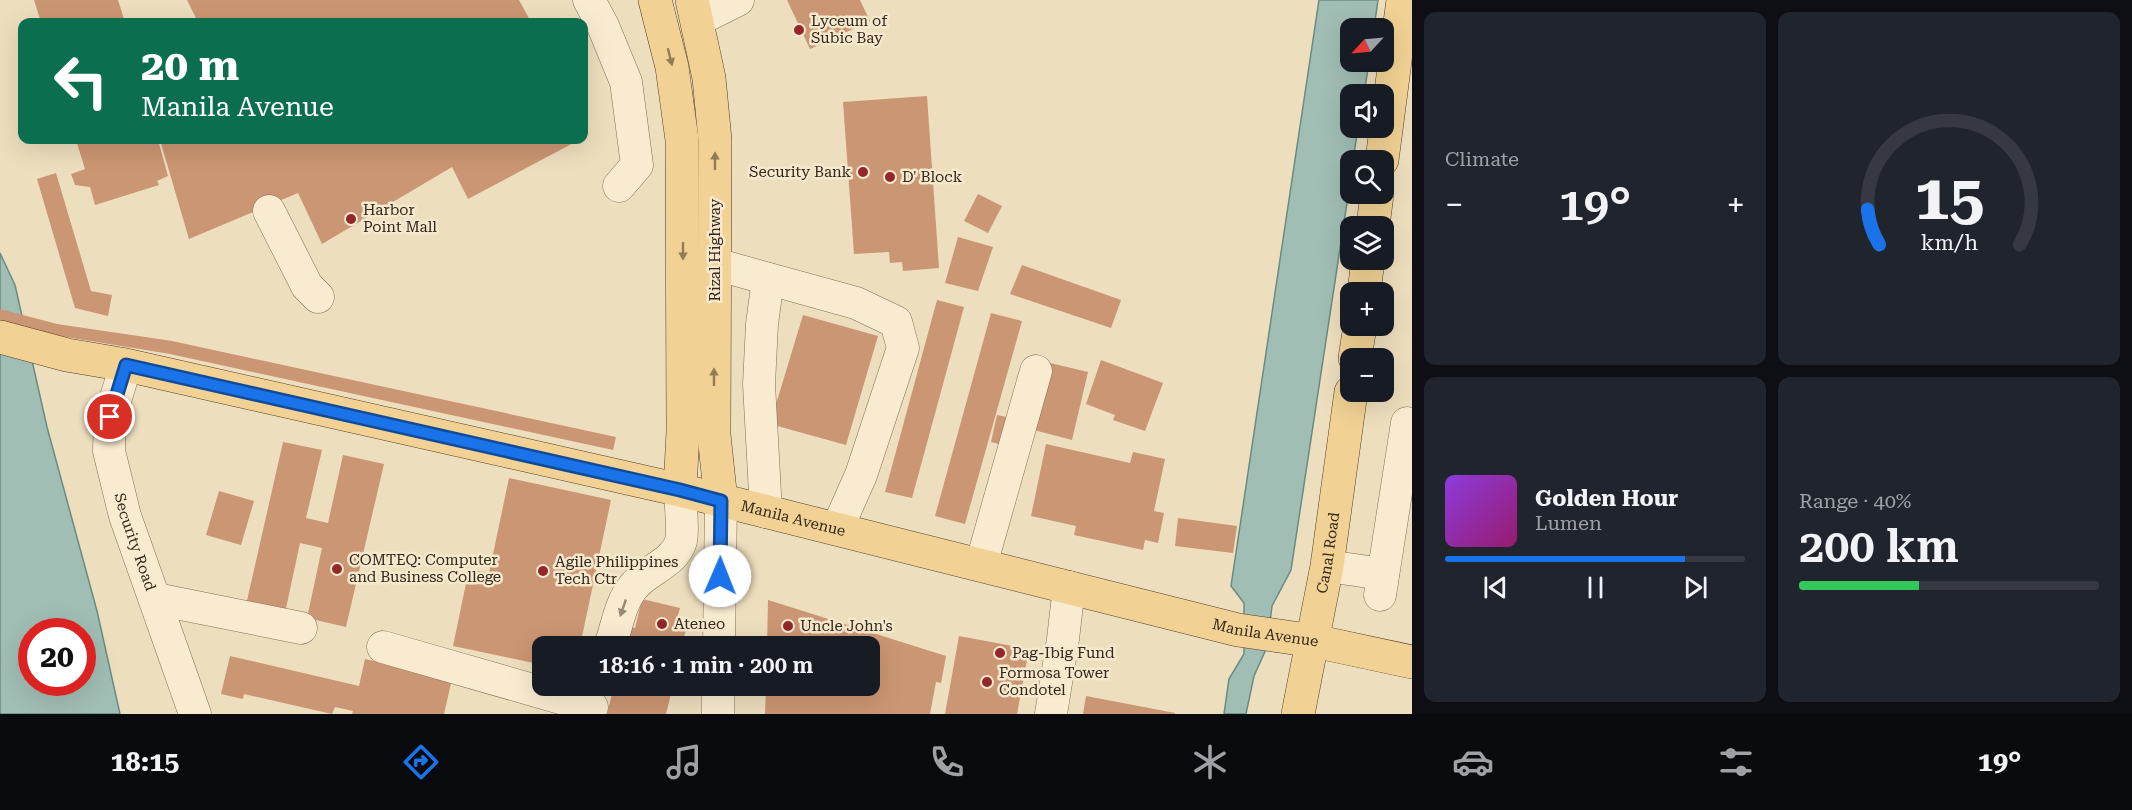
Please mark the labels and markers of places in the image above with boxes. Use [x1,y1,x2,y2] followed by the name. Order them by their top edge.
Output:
[811,12,888,47] place label: Lyceum of Subic Bay
[792,23,806,37] marker: Lyceum of Subic Bay
[749,163,851,181] place label: Security Bank
[856,165,870,179] marker: Security Bank
[902,168,963,186] place label: D' Block
[883,170,897,184] marker: D' Block
[363,201,437,236] place label: Harbor Point Mall
[344,212,358,226] marker: Harbor Point Mall
[84,391,135,442] pin
[349,551,501,586] place label: COMTEQ: Computer and Business College
[555,553,678,588] place label: Agile Philippines Tech Ctr
[330,562,344,576] marker: COMTEQ: Computer and Business College
[536,564,550,578] marker: Agile Philippines Tech Ctr
[674,615,725,633] place label: Ateneo
[655,617,669,631] marker: Ateneo
[800,617,893,635] place label: Uncle John's
[781,619,795,633] marker: Uncle John's
[1012,644,1115,662] place label: Pag-Ibig Fund
[993,646,1007,660] marker: Pag-Ibig Fund
[999,664,1109,699] place label: Formosa Tower Condotel
[980,675,994,689] marker: Formosa Tower Condotel

